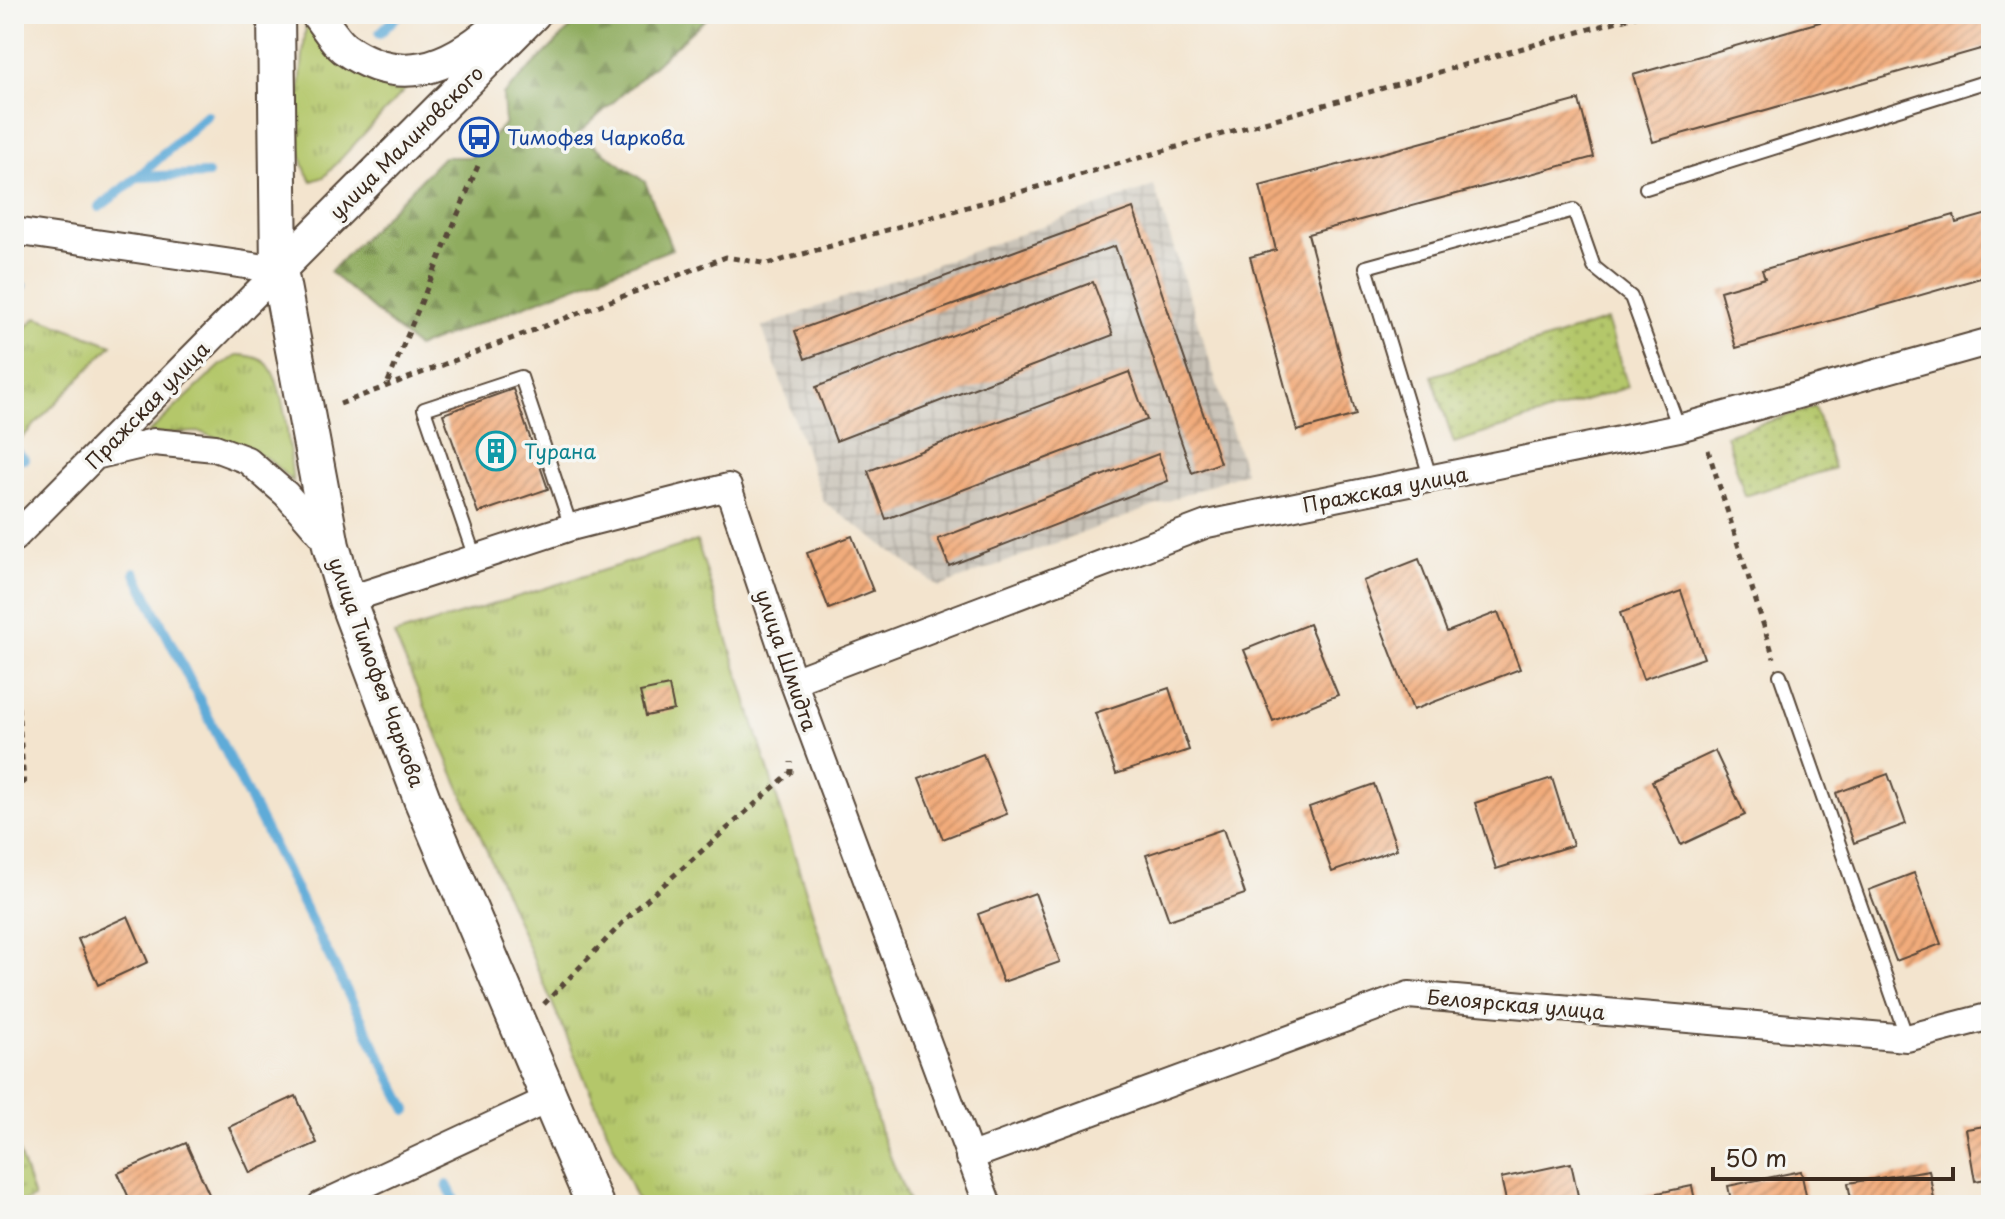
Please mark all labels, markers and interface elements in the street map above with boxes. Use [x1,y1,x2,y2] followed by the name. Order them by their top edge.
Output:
[322,58,490,226] street label: улица Малиновского
[458,116,500,158] bus stop icon: Тимофея Чаркова
[507,122,685,152] place label: Тимофея Чаркова
[78,334,216,476] street label: Пражская улица
[475,430,517,472] building icon: Турана
[524,436,597,466] place label: Турана
[1300,458,1471,520] street label: Пражская улица
[321,553,433,792] street label: улица Тимофея Чаркова
[749,585,826,736] street label: улица Шмидта
[1426,981,1607,1027] street label: Белоярская улица
[1713,1131,1953,1181] scale bar
[1725,1139,1787,1175] text: 50 m

